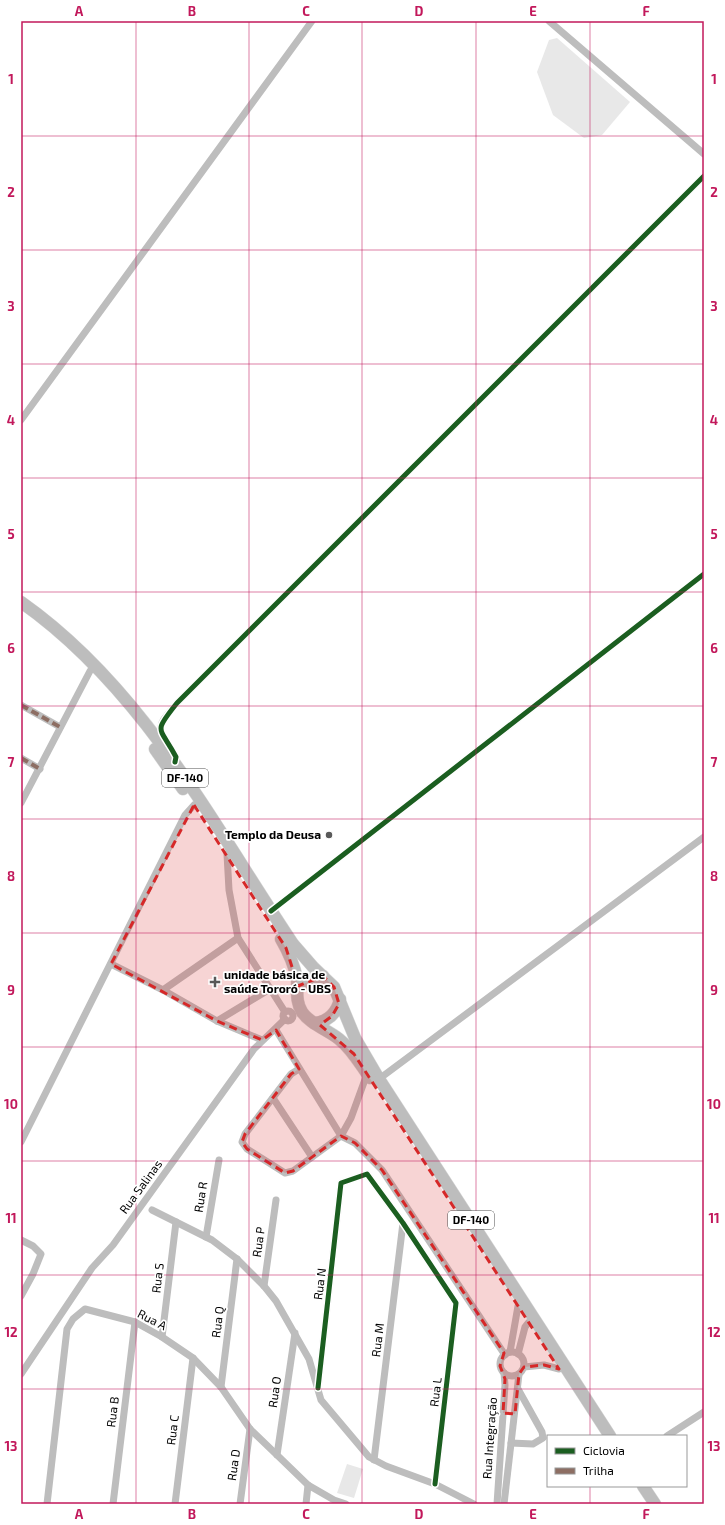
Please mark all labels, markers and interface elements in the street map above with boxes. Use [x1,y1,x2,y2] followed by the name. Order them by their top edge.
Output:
[75,3,84,19] text: A
[188,3,196,19] text: B
[302,3,310,19] text: C
[415,3,424,19] text: D
[529,3,537,19] text: E
[642,3,650,19] text: F
[8,71,14,87] text: 1
[711,71,717,87] text: 1
[7,184,15,200] text: 2
[710,184,718,200] text: 2
[7,298,15,314] text: 3
[710,298,718,314] text: 3
[7,412,15,428] text: 4
[710,412,718,428] text: 4
[7,526,15,542] text: 5
[710,526,718,542] text: 5
[7,640,15,656] text: 6
[710,640,718,656] text: 6
[8,754,15,770] text: 7
[711,754,718,770] text: 7
[162,769,208,787] road number: DF-140
[225,827,321,841] place label: Templo da Deusa
[324,830,334,840] marker: Templo da Deusa
[7,868,15,884] text: 8
[710,868,718,884] text: 8
[224,967,331,995] place label: unidade básica de saúde Tororó - UBS
[209,976,221,988] marker: unidade básica de saúde Tororó - UBS
[7,982,15,998] text: 9
[710,982,718,998] text: 9
[4,1096,18,1112] text: 10
[707,1096,721,1112] text: 10
[116,1157,164,1216] street label: Rua Salinas
[191,1180,209,1213] street label: Rua R
[5,1210,17,1226] text: 11
[708,1210,720,1226] text: 11
[448,1211,494,1229] road number: DF-140
[249,1226,267,1258] street label: Rua P
[148,1262,166,1294] street label: Rua S
[310,1267,328,1301] street label: Rua N
[208,1305,227,1339] street label: Rua Q
[136,1306,170,1333] street label: Rua A
[368,1322,386,1358] street label: Rua M
[4,1324,18,1340] text: 12
[707,1324,721,1340] text: 12
[265,1375,283,1408] street label: Rua O
[426,1376,444,1407] street label: Rua L
[103,1396,121,1428] street label: Rua B
[479,1396,500,1479] street label: Rua Integração
[163,1414,181,1446] street label: Rua C
[547,1435,687,1487] legend
[5,1438,18,1454] text: 13
[708,1438,721,1454] text: 13
[583,1443,625,1457] text: Ciclovia
[224,1448,242,1481] street label: Rua D
[583,1463,614,1477] text: Trilha
[75,1506,84,1522] text: A
[188,1506,196,1522] text: B
[302,1506,310,1522] text: C
[415,1506,424,1522] text: D
[529,1506,537,1522] text: E
[642,1506,650,1522] text: F

